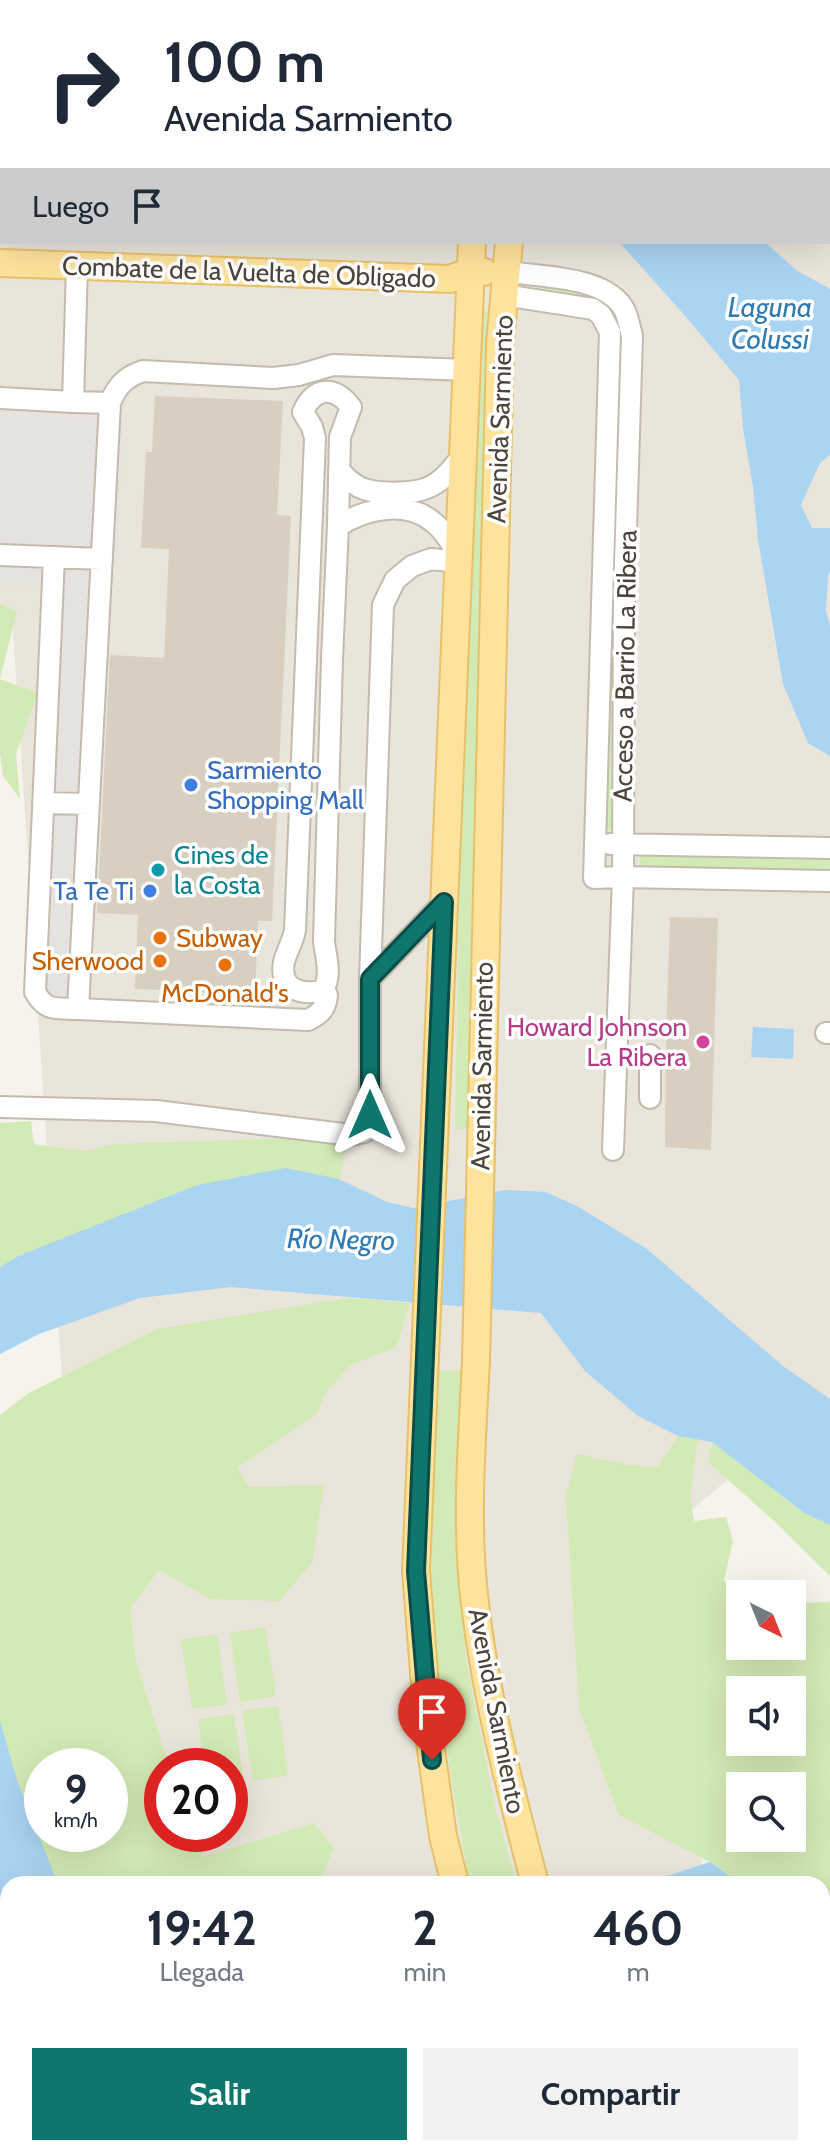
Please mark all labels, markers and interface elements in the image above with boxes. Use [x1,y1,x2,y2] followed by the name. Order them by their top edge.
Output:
[164,28,325,96] text: 100 m
[32,32,136,136] icon: right
[164,96,453,140] text: Avenida Sarmiento
[125,184,169,228] icon: arrive
[32,188,109,225] text: Luego
[62,249,436,295] street label: Combate de la Vuelta de Obligado
[728,290,812,356] water label: Laguna Colussi
[480,314,520,524] street label: Avenida Sarmiento
[607,529,643,802] street label: Acceso a Barrio La Ribera
[207,754,364,816] place label: Sarmiento Shopping Mall
[182,776,200,794] marker: Sarmiento Shopping Mall
[174,839,269,901] place label: Cines de la Costa
[149,861,167,879] marker: Cines de la Costa
[53,875,134,907] place label: Ta Te Ti
[141,882,159,900] marker: Ta Te Ti
[176,922,263,954] place label: Subway
[151,929,169,947] marker: Subway
[32,945,144,977] place label: Sherwood
[151,952,169,970] marker: Sherwood
[216,956,234,974] marker: McDonald's
[464,961,500,1171] street label: Avenida Sarmiento
[161,977,289,1009] place label: McDonald's
[507,1011,688,1073] place label: Howard Johnson La Ribera
[694,1033,712,1051] marker: Howard Johnson La Ribera
[328,1073,412,1157] position arrow
[287,1221,395,1257] water label: Río Negro
[726,1580,806,1660] north arrow
[726,1580,806,1852] map controls
[461,1606,533,1816] street label: Avenida Sarmiento
[726,1676,806,1756] button: sound
[398,1678,466,1760] pin
[410,1690,454,1734] icon: arrive
[144,1748,248,1852] speed limit sign: 20
[65,1765,87,1814] text: 9
[726,1772,806,1852] button: search
[54,1808,98,1832] text: km/h
[146,1899,257,1957] text: 19:42
[412,1899,438,1957] text: 2
[593,1899,683,1957] text: 460
[159,1956,244,1988] text: Llegada
[403,1956,446,1988] text: min
[627,1956,650,1988] text: m
[32,2048,407,2140] button: Salir
[423,2048,798,2140] button: Compartir

